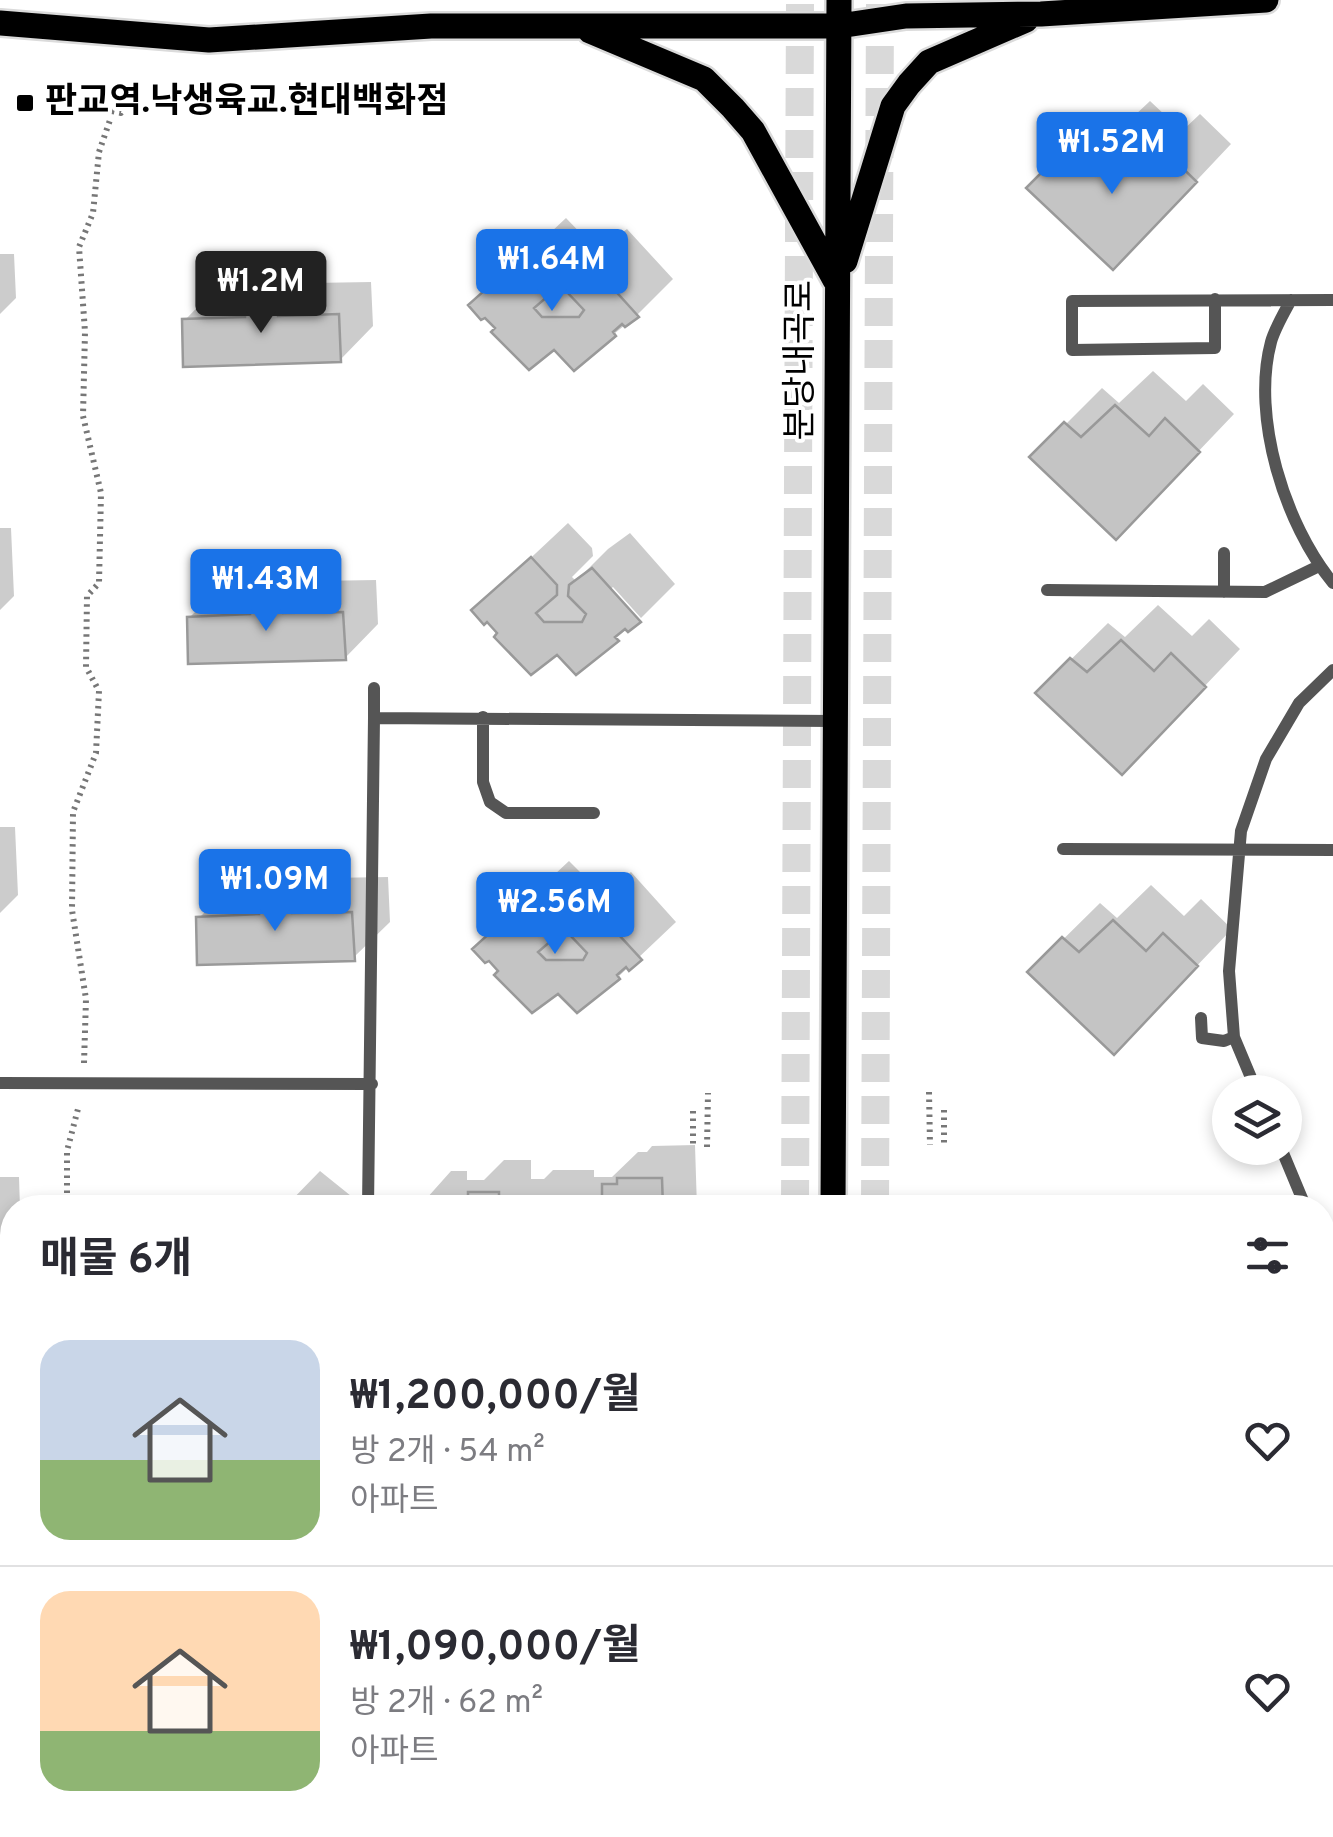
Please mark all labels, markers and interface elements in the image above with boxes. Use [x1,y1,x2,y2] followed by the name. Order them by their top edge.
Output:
[45,81,448,125] place label: 판교역.낙생육교.현대백화점
[14,92,36,114] marker: 판교역.낙생육교.현대백화점
[1031,112,1193,197] pin: ₩1.52M
[1059,124,1165,164] text: ₩1.52M
[471,229,633,314] pin: ₩1.64M
[498,241,606,281] text: ₩1.64M
[191,251,331,336] pin: ₩1.2M
[217,263,305,303] text: ₩1.2M
[780,279,824,441] street label: 분당내곡로
[185,549,347,634] pin: ₩1.43M
[212,561,320,601] text: ₩1.43M
[194,849,356,934] pin: ₩1.09M
[221,861,329,901] text: ₩1.09M
[474,872,636,957] pin: ₩2.56M
[498,884,612,924] text: ₩2.56M
[1212,1075,1302,1165] map controls
[1212,1075,1302,1165] button: layers
[1240,1228,1295,1283] icon: filters
[40,1235,192,1288] text: 매물 6개
[350,1371,641,1424] text: ₩1,200,000/월
[120,1380,240,1500] icon: home
[1240,1413,1295,1468] icon: heart
[350,1433,545,1473] text: 방 2개 · 54 m²
[350,1482,438,1522] text: 아파트
[350,1622,641,1675] text: ₩1,090,000/월
[120,1631,240,1751] icon: home
[1240,1664,1295,1719] icon: heart
[350,1684,543,1724] text: 방 2개 · 62 m²
[350,1733,438,1773] text: 아파트

